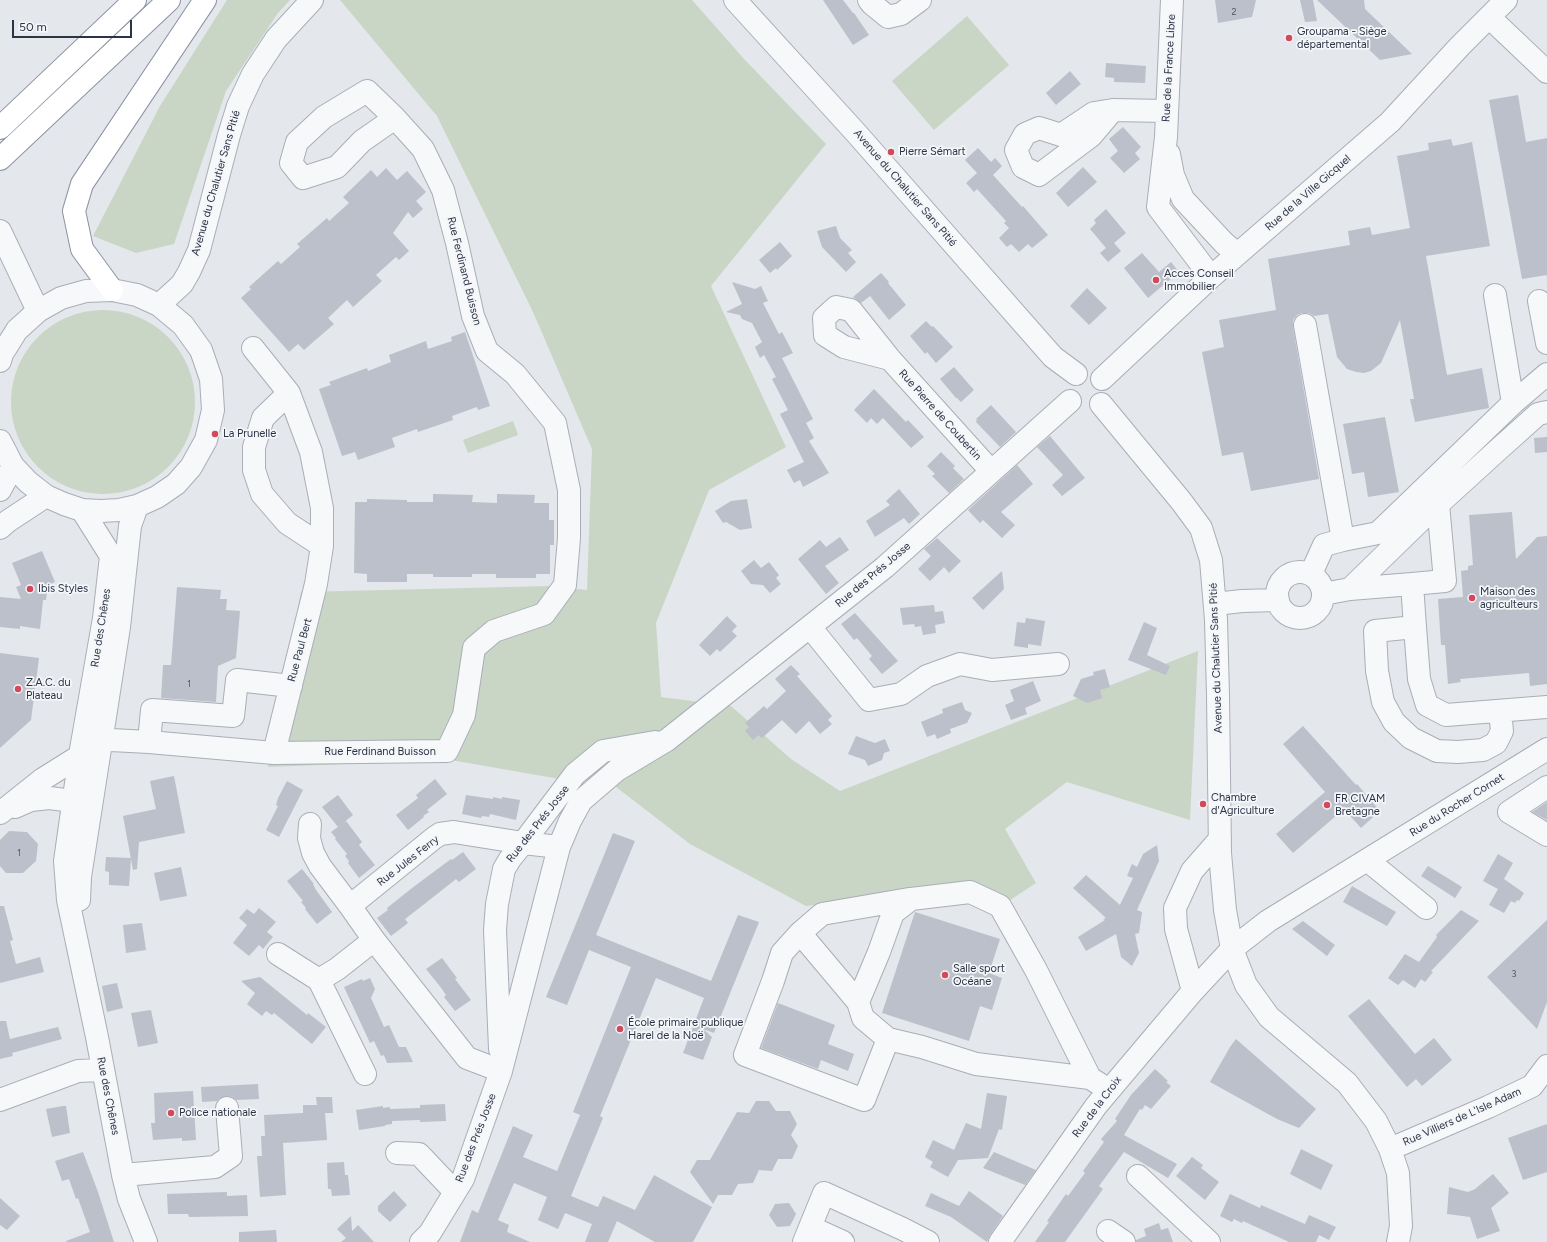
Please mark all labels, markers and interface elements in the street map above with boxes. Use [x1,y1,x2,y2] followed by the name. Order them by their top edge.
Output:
[1231,7,1237,17] house number: 2
[14,12,134,38] scale bar
[1160,14,1178,122] street label: Rue de la France Libre
[19,20,47,34] text: 50 m
[1297,25,1386,51] place label: Groupama - Siège départemental
[1284,33,1294,43] marker: Groupama - Siège départemental
[189,109,243,257] street label: Avenue du Chalutier Sans Pitié
[851,127,959,249] street label: Avenue du Chalutier Sans Pitié
[899,145,966,159] place label: Pierre Sémart
[886,147,896,157] marker: Pierre Sémart
[1262,152,1354,234] street label: Rue de la Ville Gicquel
[444,215,484,327] street label: Rue Ferdinand Buisson
[1164,267,1234,293] place label: Acces Conseil Immobilier
[1151,275,1161,285] marker: Acces Conseil Immobilier
[896,367,984,463] street label: Rue Pierre de Coubertin
[223,427,276,441] place label: La Prunelle
[210,429,220,439] marker: La Prunelle
[833,540,913,610] street label: Rue des Prés Josse
[38,582,88,596] place label: Ibis Styles
[1207,583,1225,733] street label: Avenue du Chalutier Sans Pitié
[25,584,35,594] marker: Ibis Styles
[1480,585,1538,611] place label: Maison des agriculteurs
[88,588,114,668] street label: Rue des Chênes
[1467,593,1477,603] marker: Maison des agriculteurs
[285,617,315,683] street label: Rue Paul Bert
[26,676,71,702] place label: Z.A.C. du Plateau
[187,679,191,689] house number: 1
[13,684,23,694] marker: Z.A.C. du Plateau
[324,745,436,759] street label: Rue Ferdinand Buisson
[1407,770,1507,840] street label: Rue du Rocher Cornet
[504,783,572,865] street label: Rue des Prés Josse
[1211,791,1274,817] place label: Chambre d'Agriculture
[1335,792,1385,818] place label: FR CIVAM Bretagne
[1198,799,1208,809] marker: Chambre d'Agriculture
[1322,800,1332,810] marker: FR CIVAM Bretagne
[374,833,442,889] street label: Rue Jules Ferry
[17,848,21,858] house number: 1
[953,962,1005,988] place label: Salle sport Océane
[1512,969,1516,979] house number: 3
[940,970,950,980] marker: Salle sport Océane
[628,1016,743,1042] place label: École primaire publique Harel de la Noë
[615,1024,625,1034] marker: École primaire publique Harel de la Noë
[94,1056,122,1136] street label: Rue des Chênes
[1070,1074,1124,1140] street label: Rue de la Croix
[1401,1085,1523,1149] street label: Rue Villiers de L'Isle Adam
[453,1092,499,1184] street label: Rue des Prés Josse
[179,1106,256,1120] place label: Police nationale
[166,1108,176,1118] marker: Police nationale

